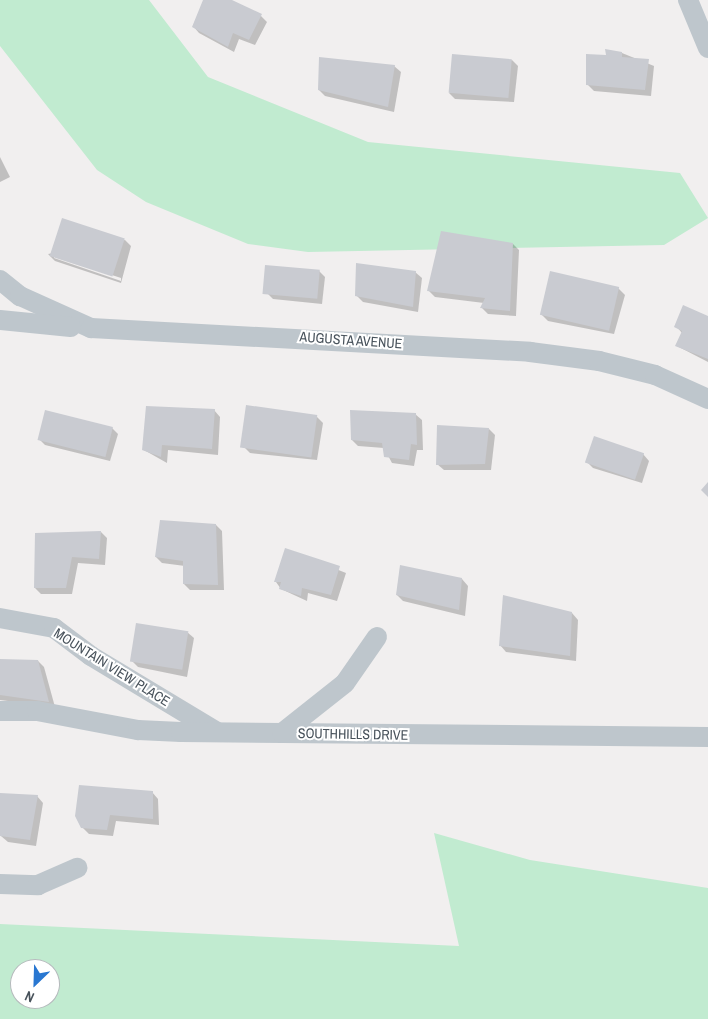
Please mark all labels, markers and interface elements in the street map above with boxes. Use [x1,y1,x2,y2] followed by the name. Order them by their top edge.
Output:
[298,328,404,352] street label: AUGUSTA AVENUE
[51,624,173,710] street label: MOUNTAIN VIEW PLACE
[298,725,408,743] street label: SOUTHHILLS DRIVE
[10,959,60,1009] north arrow
[22,987,37,1007] text: N

